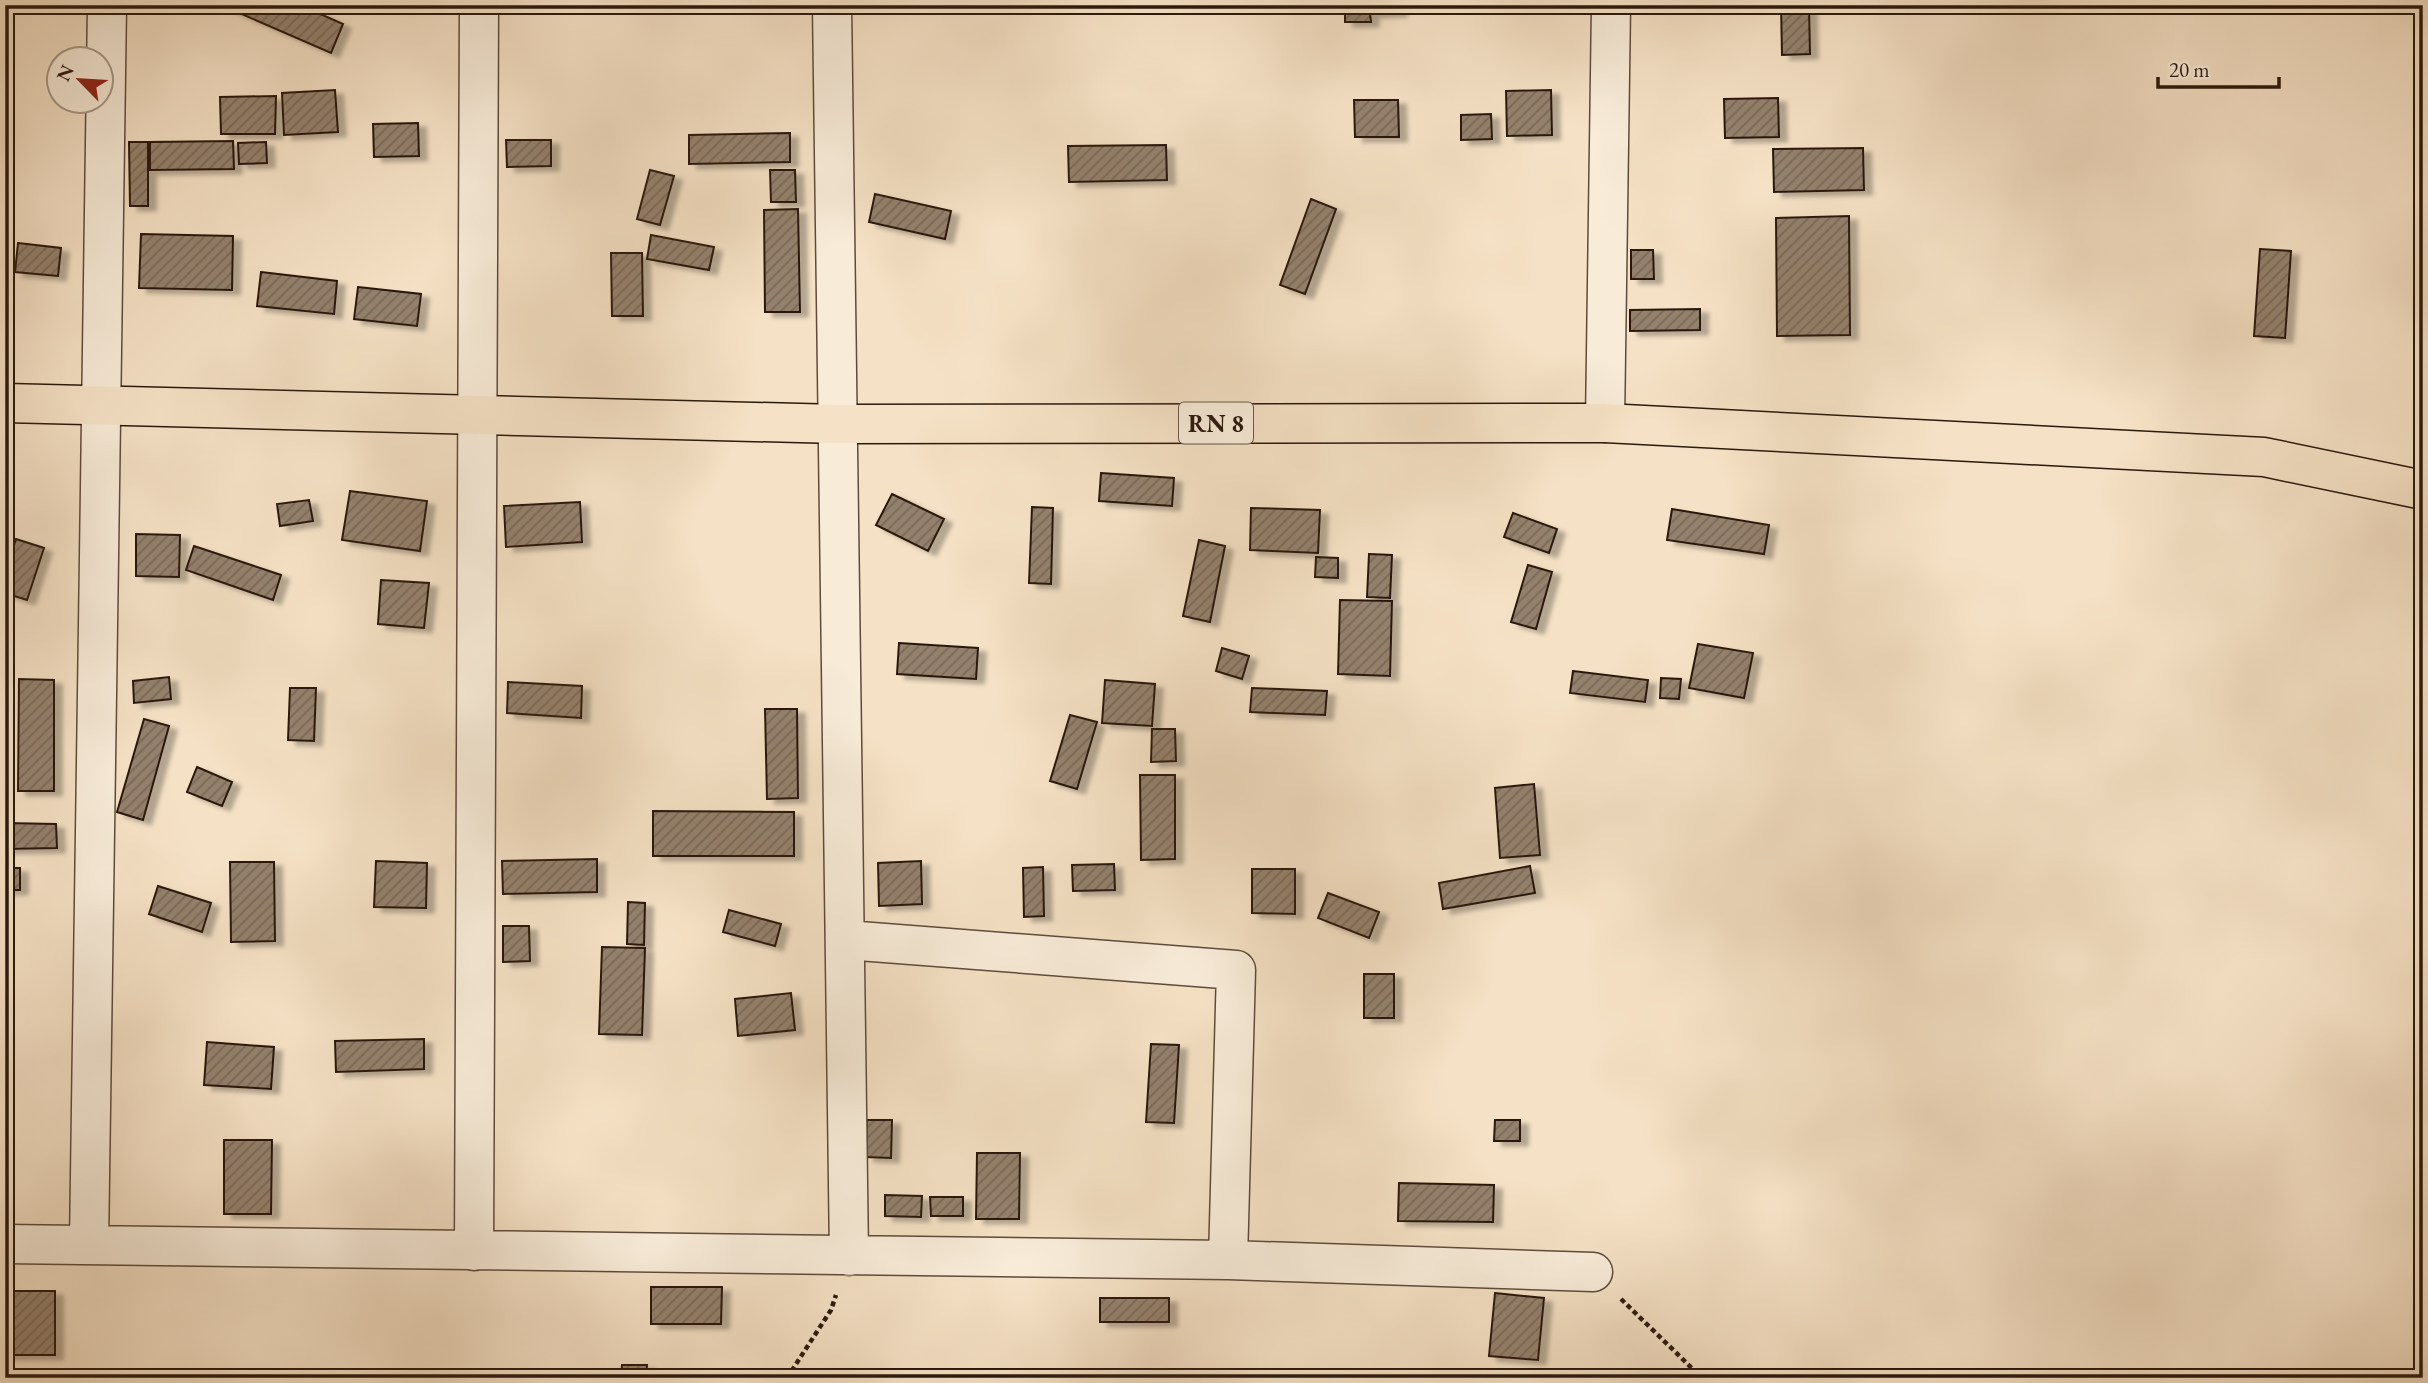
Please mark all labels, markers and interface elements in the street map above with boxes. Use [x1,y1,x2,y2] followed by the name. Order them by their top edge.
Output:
[46,46,116,116] north arrow
[2158,46,2279,90] scale bar
[2169,56,2210,83] text: 20 m
[50,60,80,85] text: N
[1179,402,1253,444] road number: RN 8

